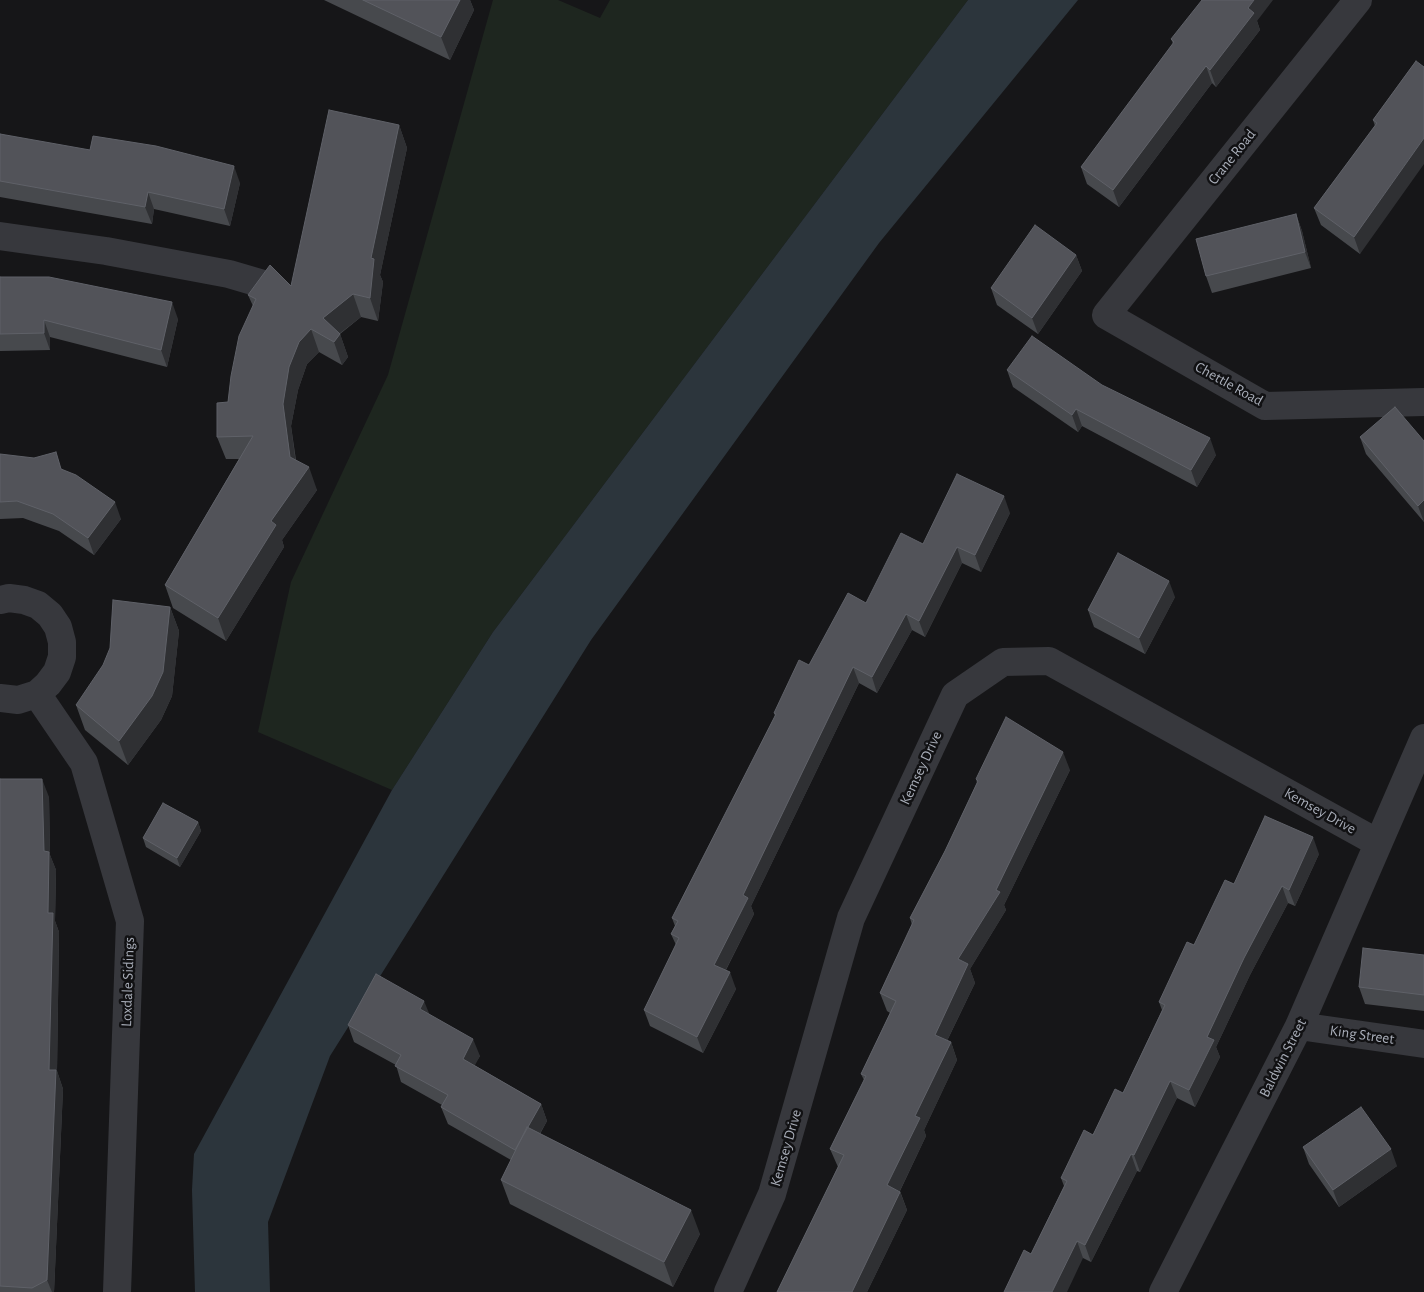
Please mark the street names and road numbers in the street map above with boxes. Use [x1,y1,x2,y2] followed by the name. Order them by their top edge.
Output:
[1204,126,1260,188] street label: Crane Road
[1192,358,1266,410] street label: Chettle Road
[896,728,946,808] street label: Kemsey Drive
[1281,784,1359,838] street label: Kemsey Drive
[117,937,139,1027] street label: Loxdale Sidings
[1256,1016,1310,1100] street label: Baldwin Street
[1329,1022,1395,1048] street label: King Street
[766,1107,806,1189] street label: Kemsey Drive

